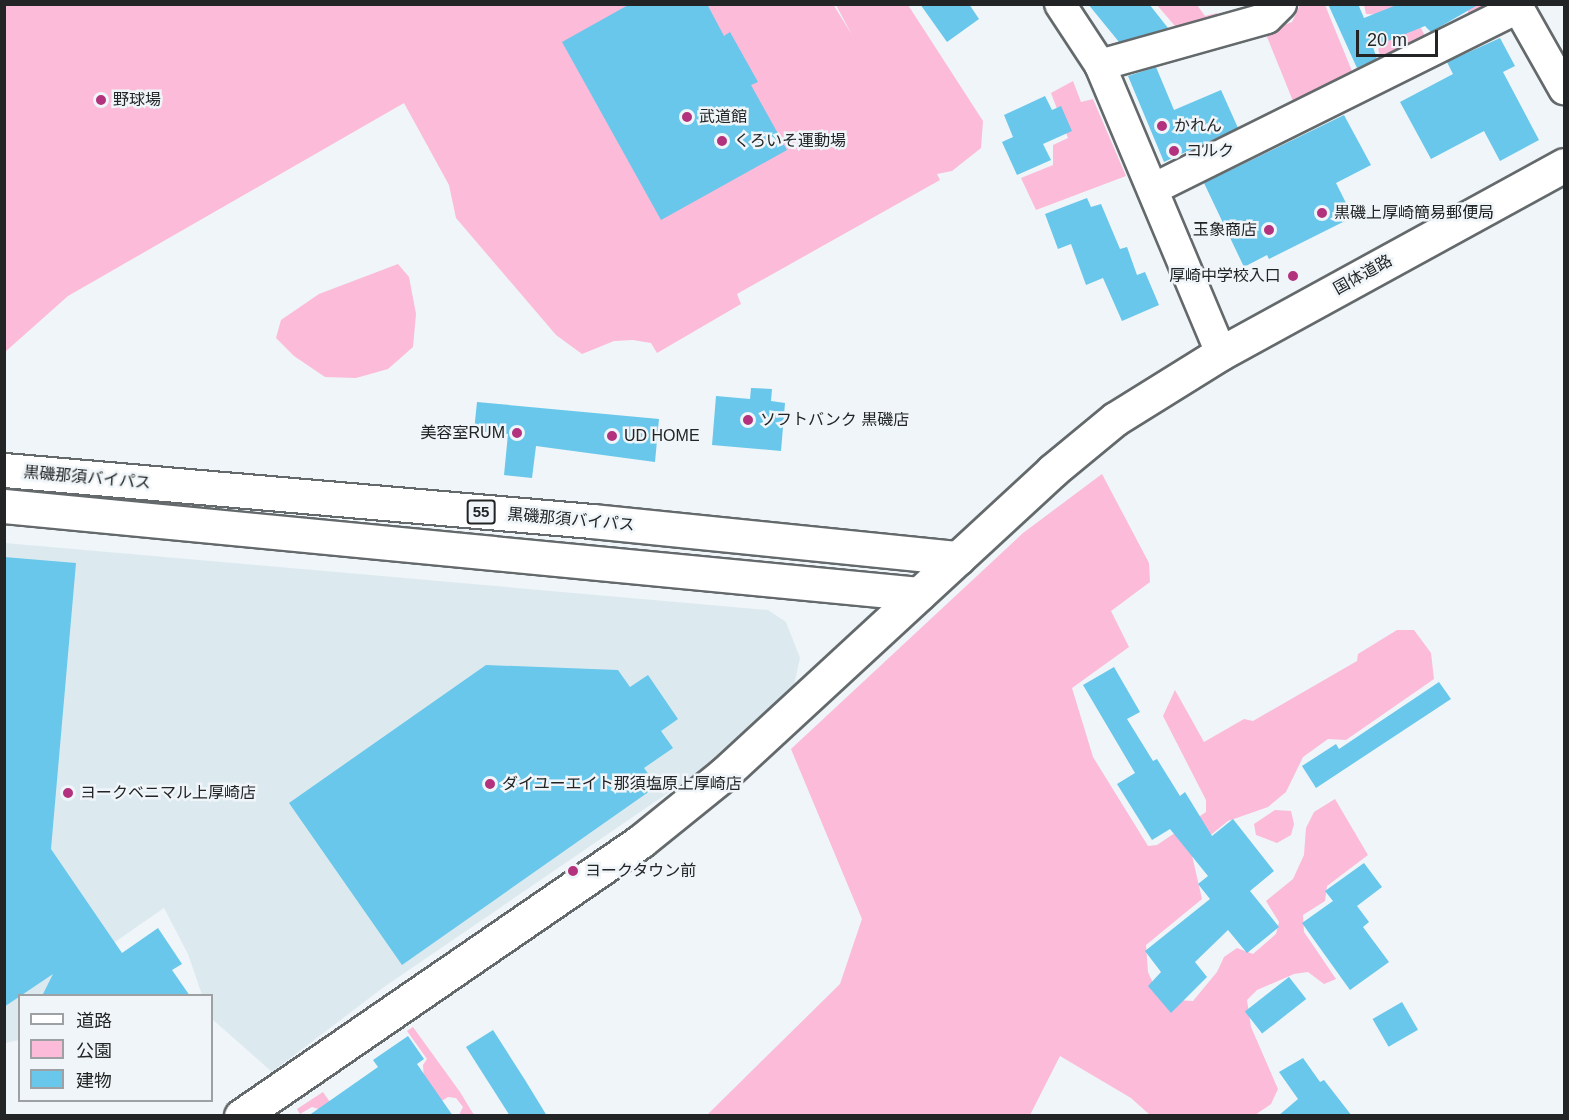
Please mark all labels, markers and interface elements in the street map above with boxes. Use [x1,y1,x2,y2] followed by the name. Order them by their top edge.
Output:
[1359,18,1442,56] scale bar
[1367,30,1407,50] text: 20 m
[113,90,161,110] place label: 野球場
[94,93,108,107] marker: 野球場
[699,107,747,127] place label: 武道館
[680,110,694,124] marker: 武道館
[1174,116,1222,136] place label: かれん
[1155,119,1169,133] marker: かれん
[734,131,846,151] place label: くろいそ運動場
[715,134,729,148] marker: くろいそ運動場
[1186,141,1234,161] place label: コルク
[1167,144,1181,158] marker: コルク
[1334,203,1494,223] place label: 黒磯上厚崎簡易郵便局
[1315,206,1329,220] marker: 黒磯上厚崎簡易郵便局
[1193,220,1257,240] place label: 玉象商店
[1262,223,1276,237] marker: 玉象商店
[1330,251,1396,299] street label: 国体道路
[1169,266,1281,286] place label: 厚崎中学校入口
[1286,269,1300,283] marker: 厚崎中学校入口
[760,410,908,430] place label: ソフトバンク 黒磯店
[741,413,755,427] marker: ソフトバンク 黒磯店
[421,423,505,443] place label: 美容室RUM
[510,426,524,440] marker: 美容室RUM
[624,426,700,446] place label: UD HOME
[605,429,619,443] marker: UD HOME
[22,463,152,493] street label: 黒磯那須バイパス
[466,500,496,524] road number: 55
[506,505,636,535] street label: 黒磯那須バイパス
[502,774,742,794] place label: ダイユーエイト那須塩原上厚崎店
[483,777,497,791] marker: ダイユーエイト那須塩原上厚崎店
[80,783,256,803] place label: ヨークベニマル上厚崎店
[61,786,75,800] marker: ヨークベニマル上厚崎店
[585,861,697,881] place label: ヨークタウン前
[566,864,580,878] marker: ヨークタウン前
[18,994,213,1102] legend
[76,1011,112,1031] text: 道路
[76,1041,112,1061] text: 公園
[76,1071,112,1091] text: 建物

